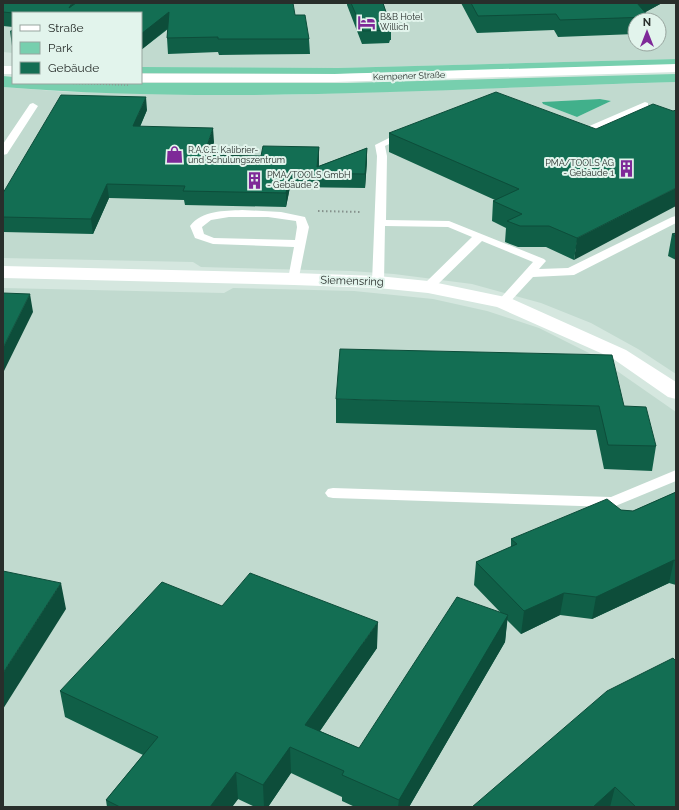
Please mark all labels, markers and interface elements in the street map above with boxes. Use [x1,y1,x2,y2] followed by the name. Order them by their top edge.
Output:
[12,12,142,84] legend
[357,12,377,32] hotel icon: B&B Hotel Willich
[380,12,423,32] place label: B&B Hotel Willich
[627,12,667,52] north arrow
[643,16,651,29] text: N
[48,21,84,35] text: Straße
[48,41,73,55] text: Park
[48,61,99,75] text: Gebäude
[373,70,446,82] street label: Kempener Straße
[165,145,185,165] shop icon: R.A.C.E. Kalibrier- und Schulungszentrum
[188,145,285,165] place label: R.A.C.E. Kalibrier- und Schulungszentrum
[545,158,614,178] place label: PMA/TOOLS AG - Gebäude 1
[617,158,637,178] building icon: PMA/TOOLS AG - Gebäude 1
[244,170,264,190] building icon: PMA/TOOLS GmbH - Gebäude 2
[267,170,351,190] place label: PMA/TOOLS GmbH - Gebäude 2
[320,273,384,289] street label: Siemensring

